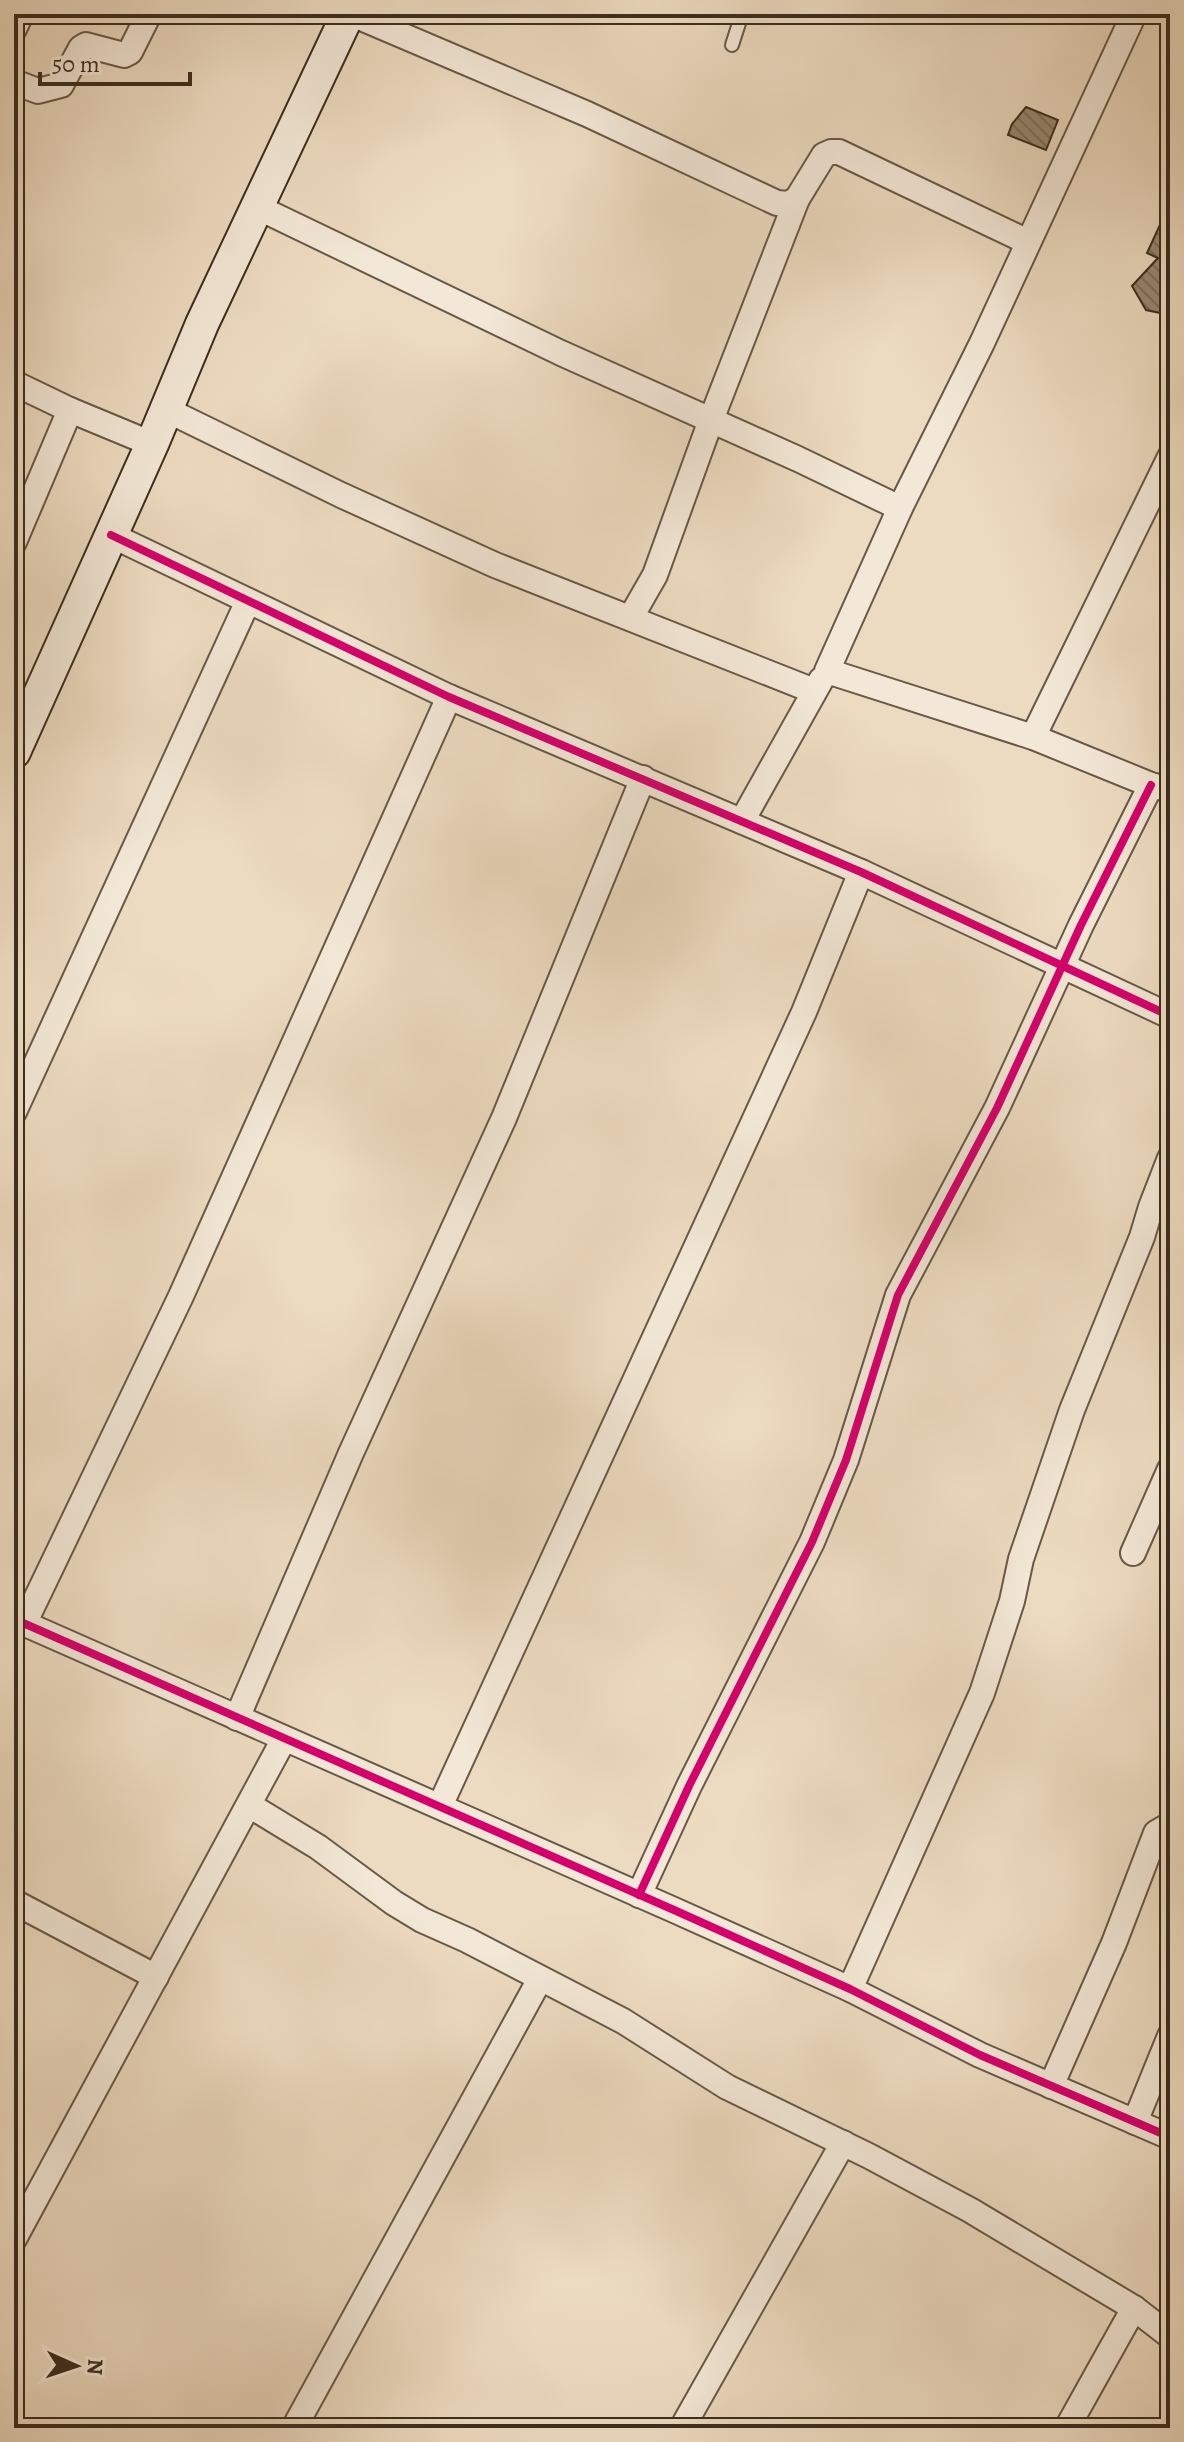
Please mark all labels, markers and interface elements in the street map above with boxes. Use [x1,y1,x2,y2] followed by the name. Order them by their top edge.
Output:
[40,36,190,86] scale bar
[52,48,100,80] text: 50 m
[36,2326,116,2406] north arrow
[80,2358,110,2376] text: N

